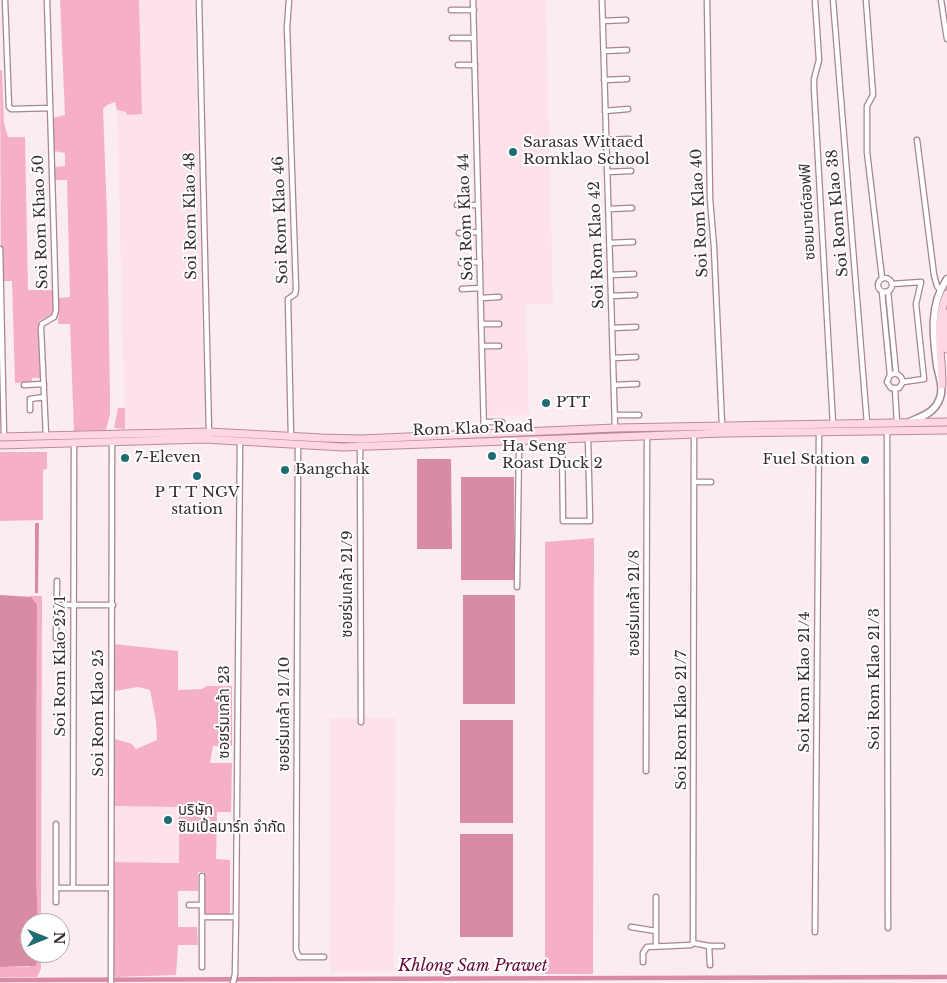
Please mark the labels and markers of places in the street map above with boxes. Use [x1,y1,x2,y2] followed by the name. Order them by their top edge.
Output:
[523,134,650,169] place label: Sarasas Wittaed Romklao School
[507,146,519,158] marker: Sarasas Wittaed Romklao School
[556,394,590,412] place label: PTT
[540,397,552,409] marker: PTT
[502,438,603,473] place label: Ha Seng Roast Duck 2
[135,449,201,467] place label: 7-Eleven
[486,450,498,462] marker: Ha Seng Roast Duck 2
[763,451,855,469] place label: Fuel Station
[119,452,131,464] marker: 7-Eleven
[859,454,871,466] marker: Fuel Station
[295,461,370,479] place label: Bangchak
[279,464,291,476] marker: Bangchak
[191,470,203,482] marker: P T T NGV station
[154,484,240,519] place label: P T T NGV station
[178,802,286,837] place label: บริษัท ซิมเปิ้ลมาร์ท จำกัด
[162,814,174,826] marker: บริษัท ซิมเปิ้ลมาร์ท จำกัด

